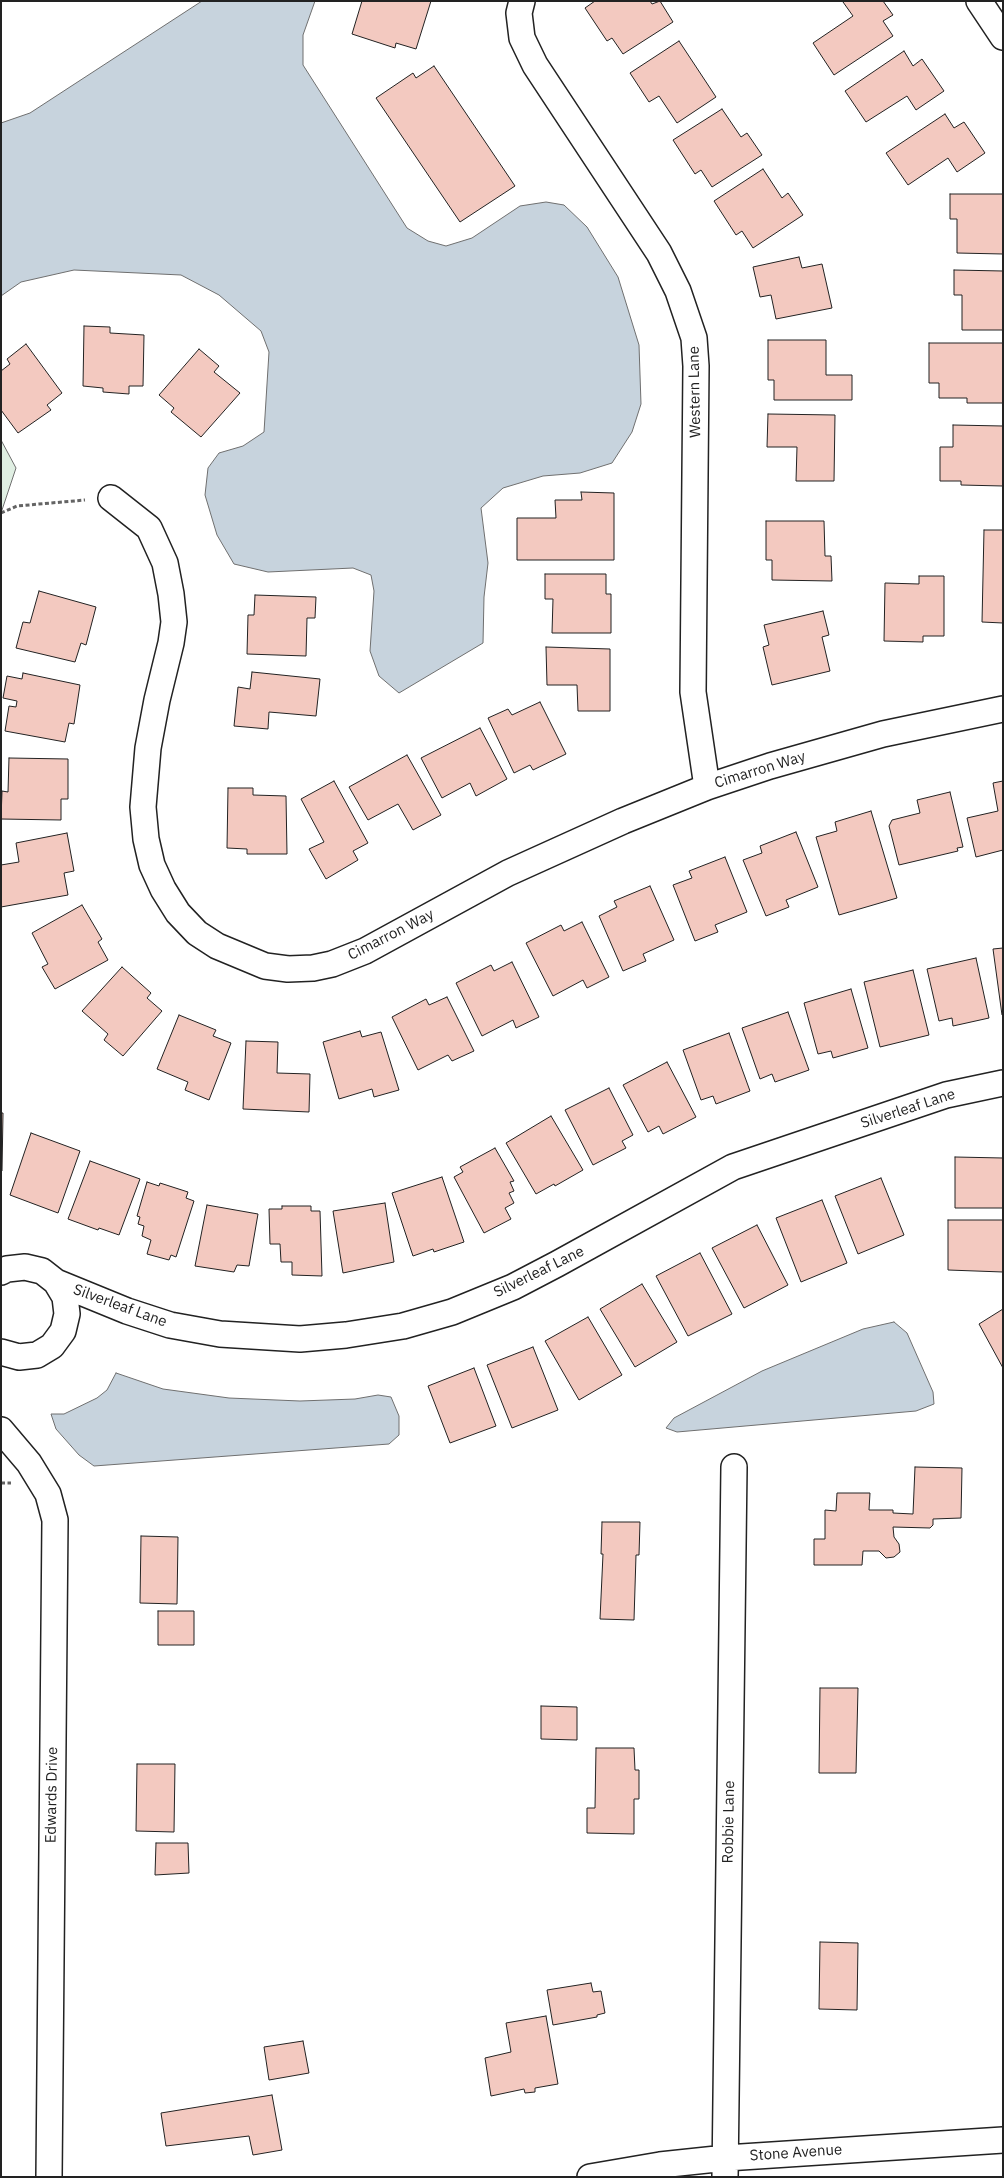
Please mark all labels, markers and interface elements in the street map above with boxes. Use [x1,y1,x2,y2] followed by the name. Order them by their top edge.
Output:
[685,346,705,438] street label: Western Lane
[712,748,808,792] street label: Cimarron Way
[345,906,437,964] street label: Cimarron Way
[858,1085,958,1133] street label: Silverleaf Lane
[491,1242,587,1302] street label: Silverleaf Lane
[71,1281,169,1331] street label: Silverleaf Lane
[42,1747,62,1843] street label: Edwards Drive
[719,1780,739,1864] street label: Robbie Lane
[749,2141,843,2165] street label: Stone Avenue

